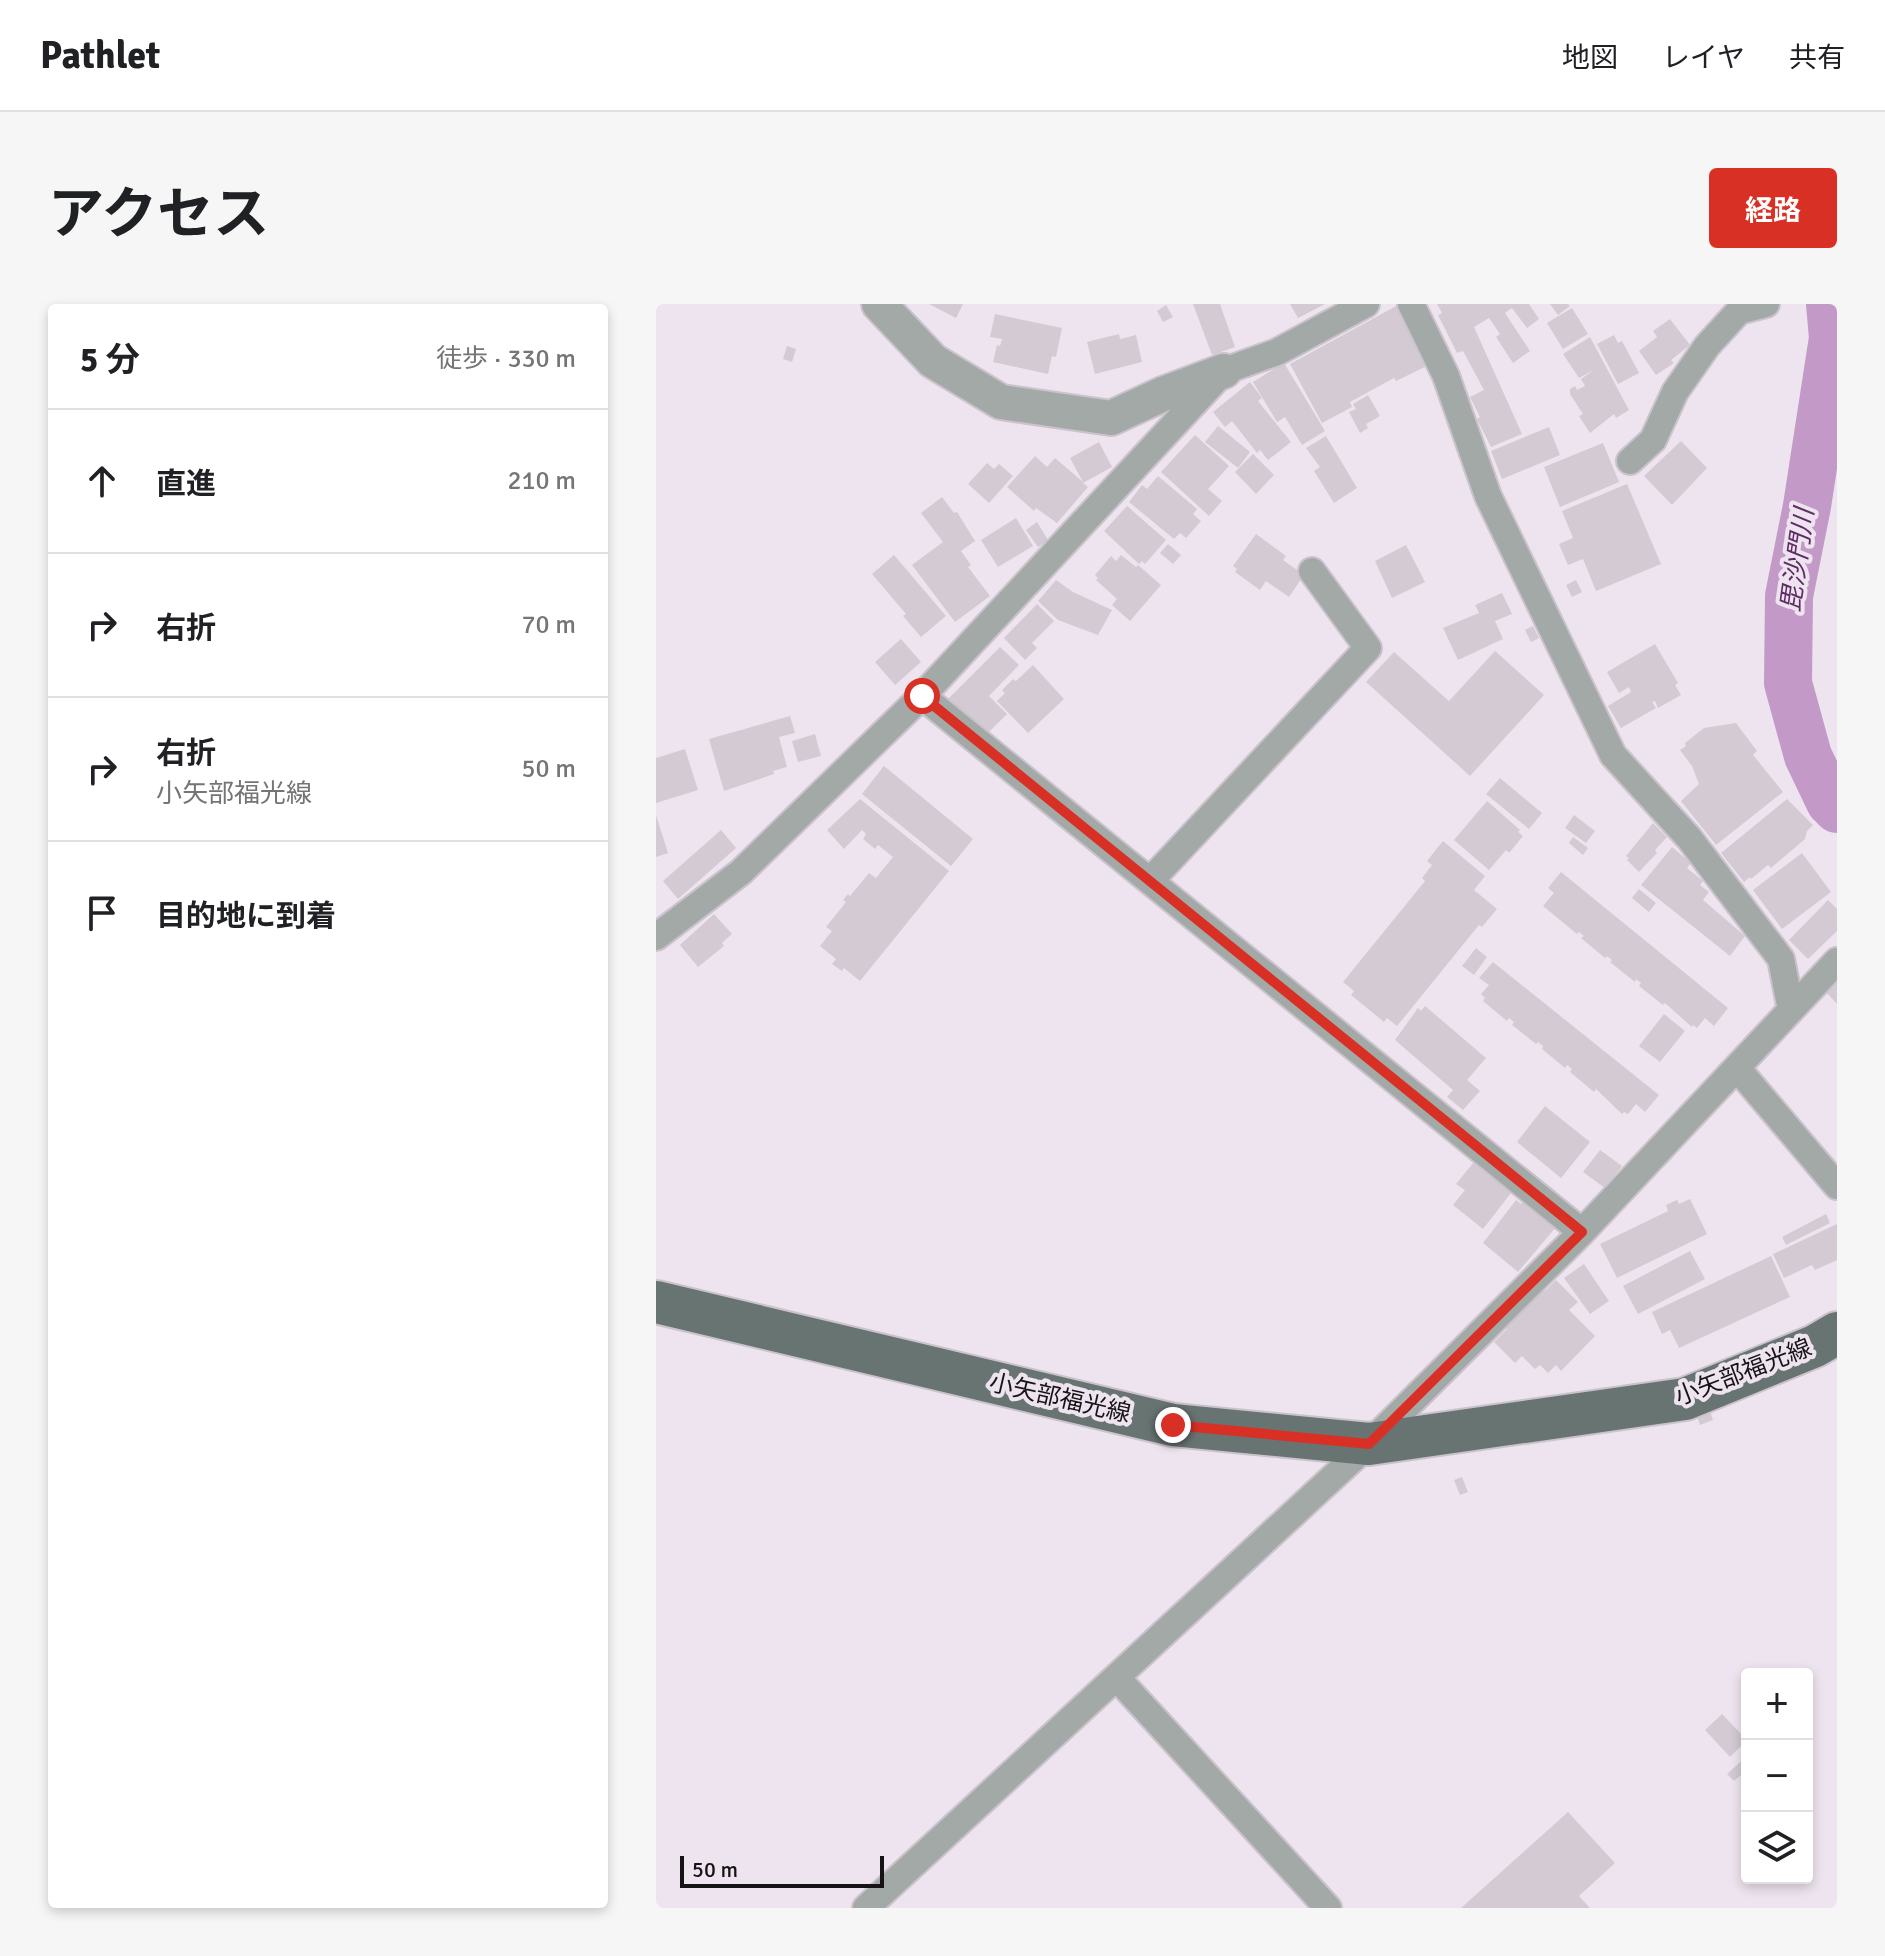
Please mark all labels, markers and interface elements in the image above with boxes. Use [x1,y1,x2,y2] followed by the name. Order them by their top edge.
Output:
[40,32,160,79] text: Pathlet
[1562,41,1618,75] text: 地図
[1662,41,1745,75] text: レイヤ
[1789,41,1845,75] text: 共有
[1709,168,1837,248] button: 経路
[48,180,269,249] text: アクセス
[80,339,140,381] text: 5 分
[436,343,576,375] text: 徒歩 · 330 m
[80,459,124,503] icon: ahead
[507,465,576,497] text: 210 m
[156,466,216,503] text: 直進
[1775,503,1821,614] water label: 毘沙門川
[80,603,124,647] icon: right
[521,609,576,641] text: 70 m
[156,610,216,647] text: 右折
[904,678,940,714] route start
[156,735,216,772] text: 右折
[80,747,124,791] icon: right
[521,753,576,785] text: 50 m
[156,778,312,810] text: 小矢部福光線
[80,891,124,935] icon: arrive
[156,898,336,935] text: 目的地に到着
[1670,1332,1816,1412] street label: 小矢部福光線
[986,1367,1134,1429] street label: 小矢部福光線
[1155,1407,1191,1443] route end
[1741,1668,1813,1884] map controls
[1741,1668,1813,1740] button: +
[1741,1740,1813,1812] button: −
[1741,1812,1813,1884] button: layers
[680,1852,884,1888] scale bar
[692,1856,738,1883] text: 50 m

